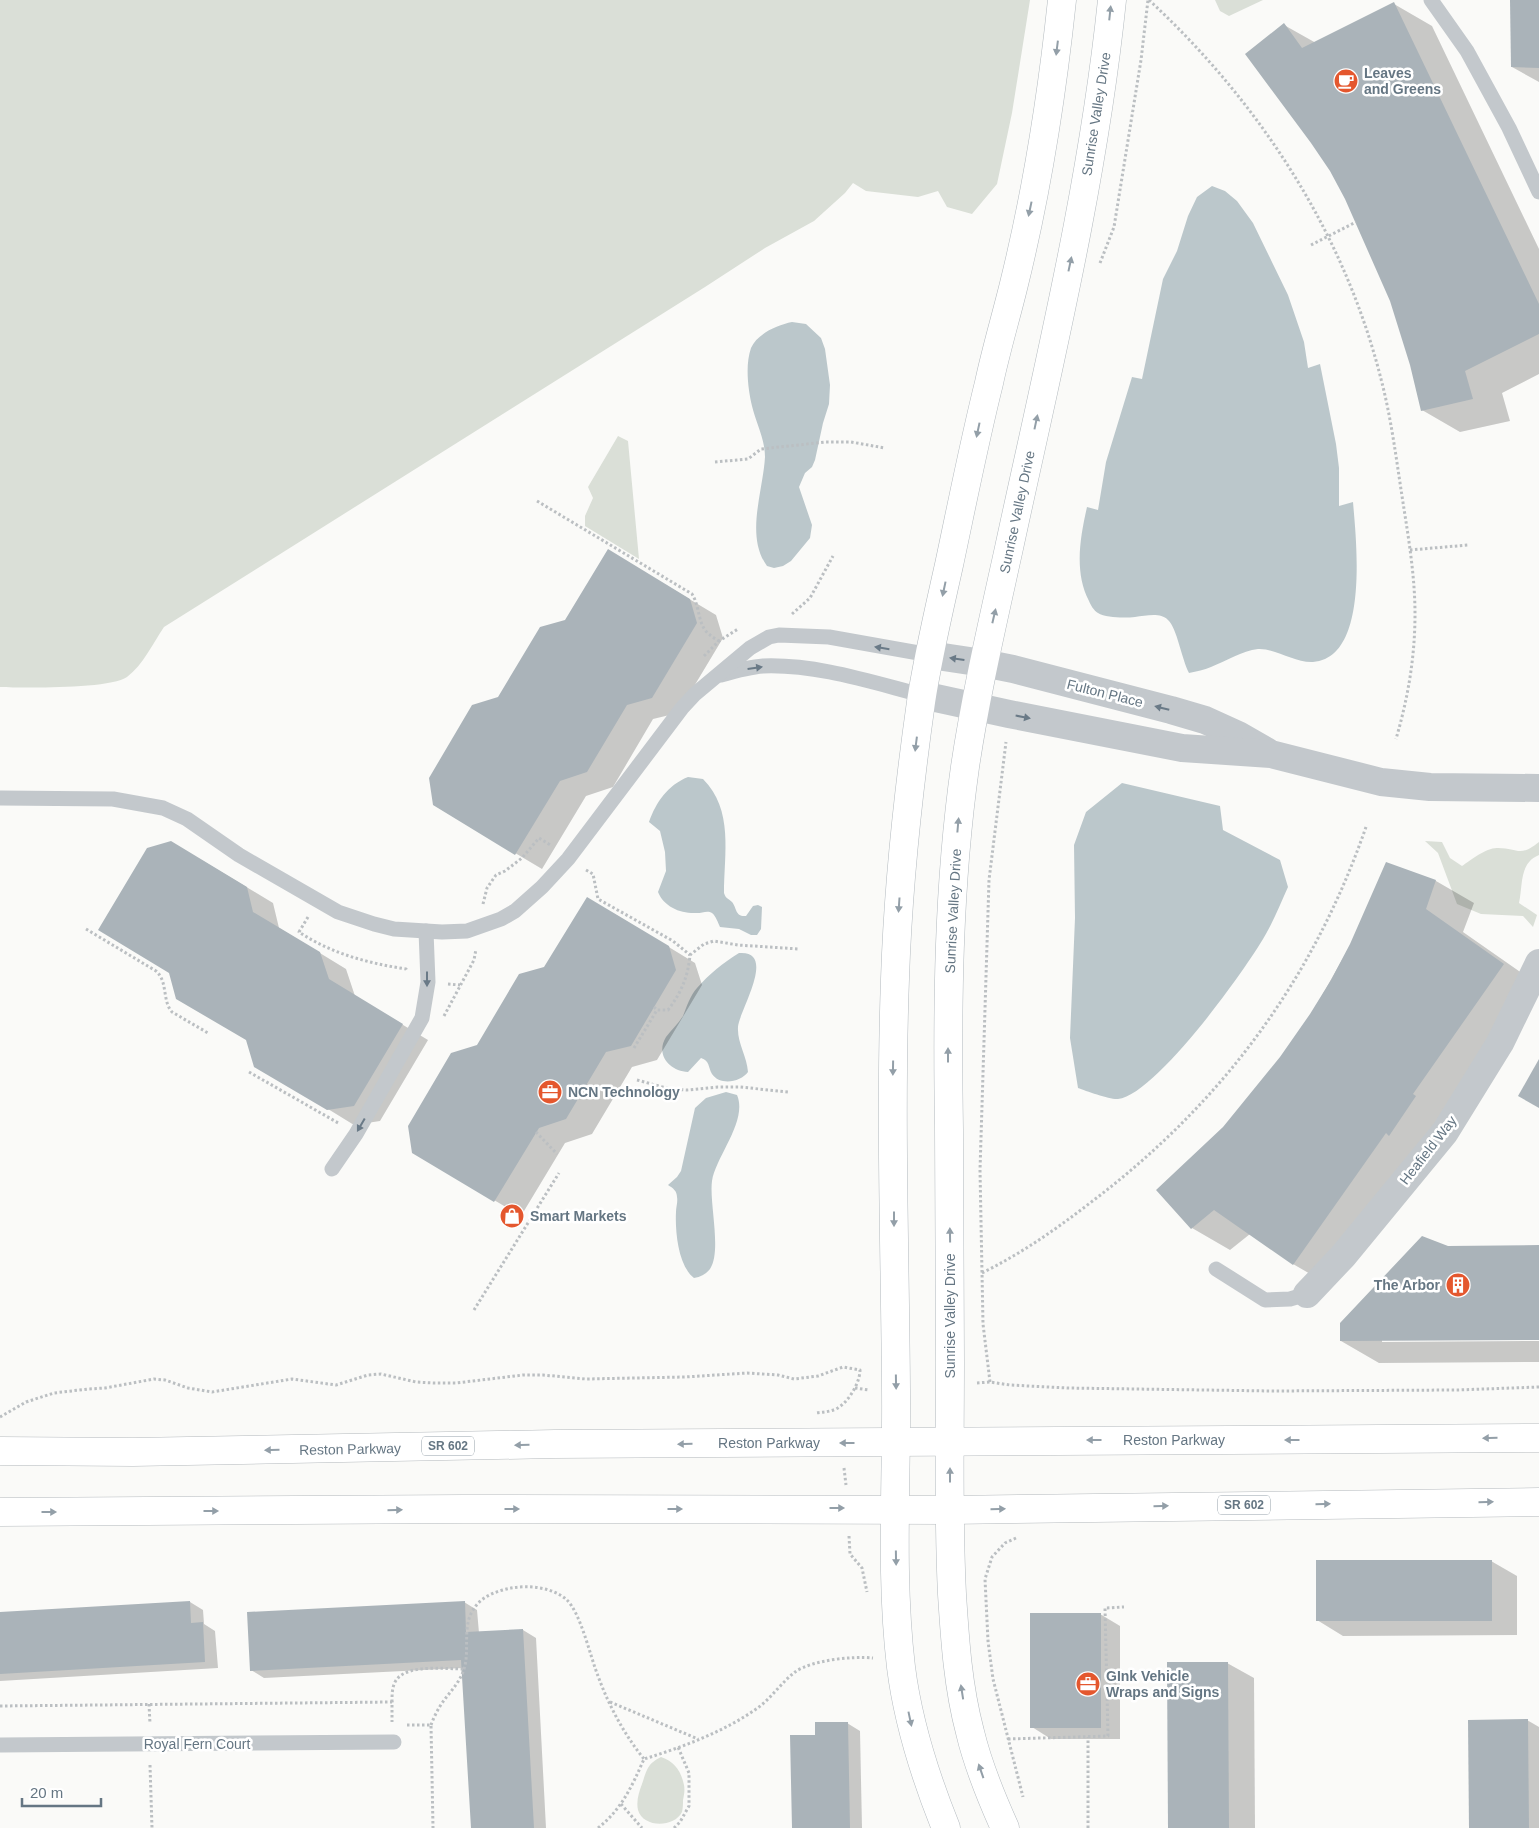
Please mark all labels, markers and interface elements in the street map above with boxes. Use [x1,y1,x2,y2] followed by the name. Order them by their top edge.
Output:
[1106,5,1114,21] one-way arrow
[1052,41,1060,57] one-way arrow
[1078,51,1114,177] street label: Sunrise Valley Drive
[1364,65,1441,97] place label: Leaves and Greens
[1333,68,1359,94] cafe icon: Leaves and Greens
[1026,201,1034,216] one-way arrow
[1066,256,1074,271] one-way arrow
[1032,415,1040,430] one-way arrow
[974,423,982,438] one-way arrow
[996,449,1038,575] street label: Sunrise Valley Drive
[940,582,948,597] one-way arrow
[990,608,998,623] one-way arrow
[874,643,890,651] one-way arrow
[948,655,964,663] one-way arrow
[748,663,764,671] one-way arrow
[1065,676,1145,710] street label: Fulton Place
[1155,704,1170,712] one-way arrow
[1015,713,1031,721] one-way arrow
[912,736,920,752] one-way arrow
[954,816,962,832] one-way arrow
[942,848,964,974] street label: Sunrise Valley Drive
[894,898,902,914] one-way arrow
[423,972,431,988] one-way arrow
[944,1046,952,1062] one-way arrow
[889,1060,897,1076] one-way arrow
[537,1079,563,1105] office icon: NCN Technology
[568,1084,680,1100] place label: NCN Technology
[1396,1112,1460,1188] street label: Heafield Way
[357,1119,366,1132] one-way arrow
[499,1203,525,1229] shop icon: Smart Markets
[530,1208,627,1224] place label: Smart Markets
[890,1211,898,1227] one-way arrow
[946,1226,954,1242] one-way arrow
[942,1253,958,1379] street label: Sunrise Valley Drive
[1445,1272,1471,1298] building icon: The Arbor
[1374,1277,1441,1293] place label: The Arbor
[892,1374,900,1390] one-way arrow
[1123,1432,1225,1448] street label: Reston Parkway
[1482,1434,1498,1442] one-way arrow
[718,1435,820,1451] street label: Reston Parkway
[422,1436,474,1455] road number: SR 602
[1086,1436,1102,1444] one-way arrow
[1283,1436,1299,1444] one-way arrow
[839,1439,855,1447] one-way arrow
[299,1440,401,1458] street label: Reston Parkway
[676,1440,692,1448] one-way arrow
[514,1441,530,1449] one-way arrow
[264,1446,280,1454] one-way arrow
[946,1467,954,1483] one-way arrow
[1218,1496,1270,1514] road number: SR 602
[1478,1498,1494,1506] one-way arrow
[1315,1500,1331,1508] one-way arrow
[1153,1502,1169,1510] one-way arrow
[829,1504,845,1512] one-way arrow
[504,1505,520,1513] one-way arrow
[667,1505,683,1513] one-way arrow
[991,1505,1007,1513] one-way arrow
[388,1506,404,1514] one-way arrow
[203,1507,219,1515] one-way arrow
[41,1508,57,1516] one-way arrow
[892,1550,900,1566] one-way arrow
[1106,1668,1220,1700] place label: GInk Vehicle Wraps and Signs
[1075,1671,1101,1697] office icon: GInk Vehicle Wraps and Signs
[957,1683,965,1699] one-way arrow
[907,1712,915,1728] one-way arrow
[144,1736,250,1752] street label: Royal Fern Court
[977,1763,985,1778] one-way arrow
[22,1776,101,1808] scale bar
[30,1784,63,1801] text: 20 m

